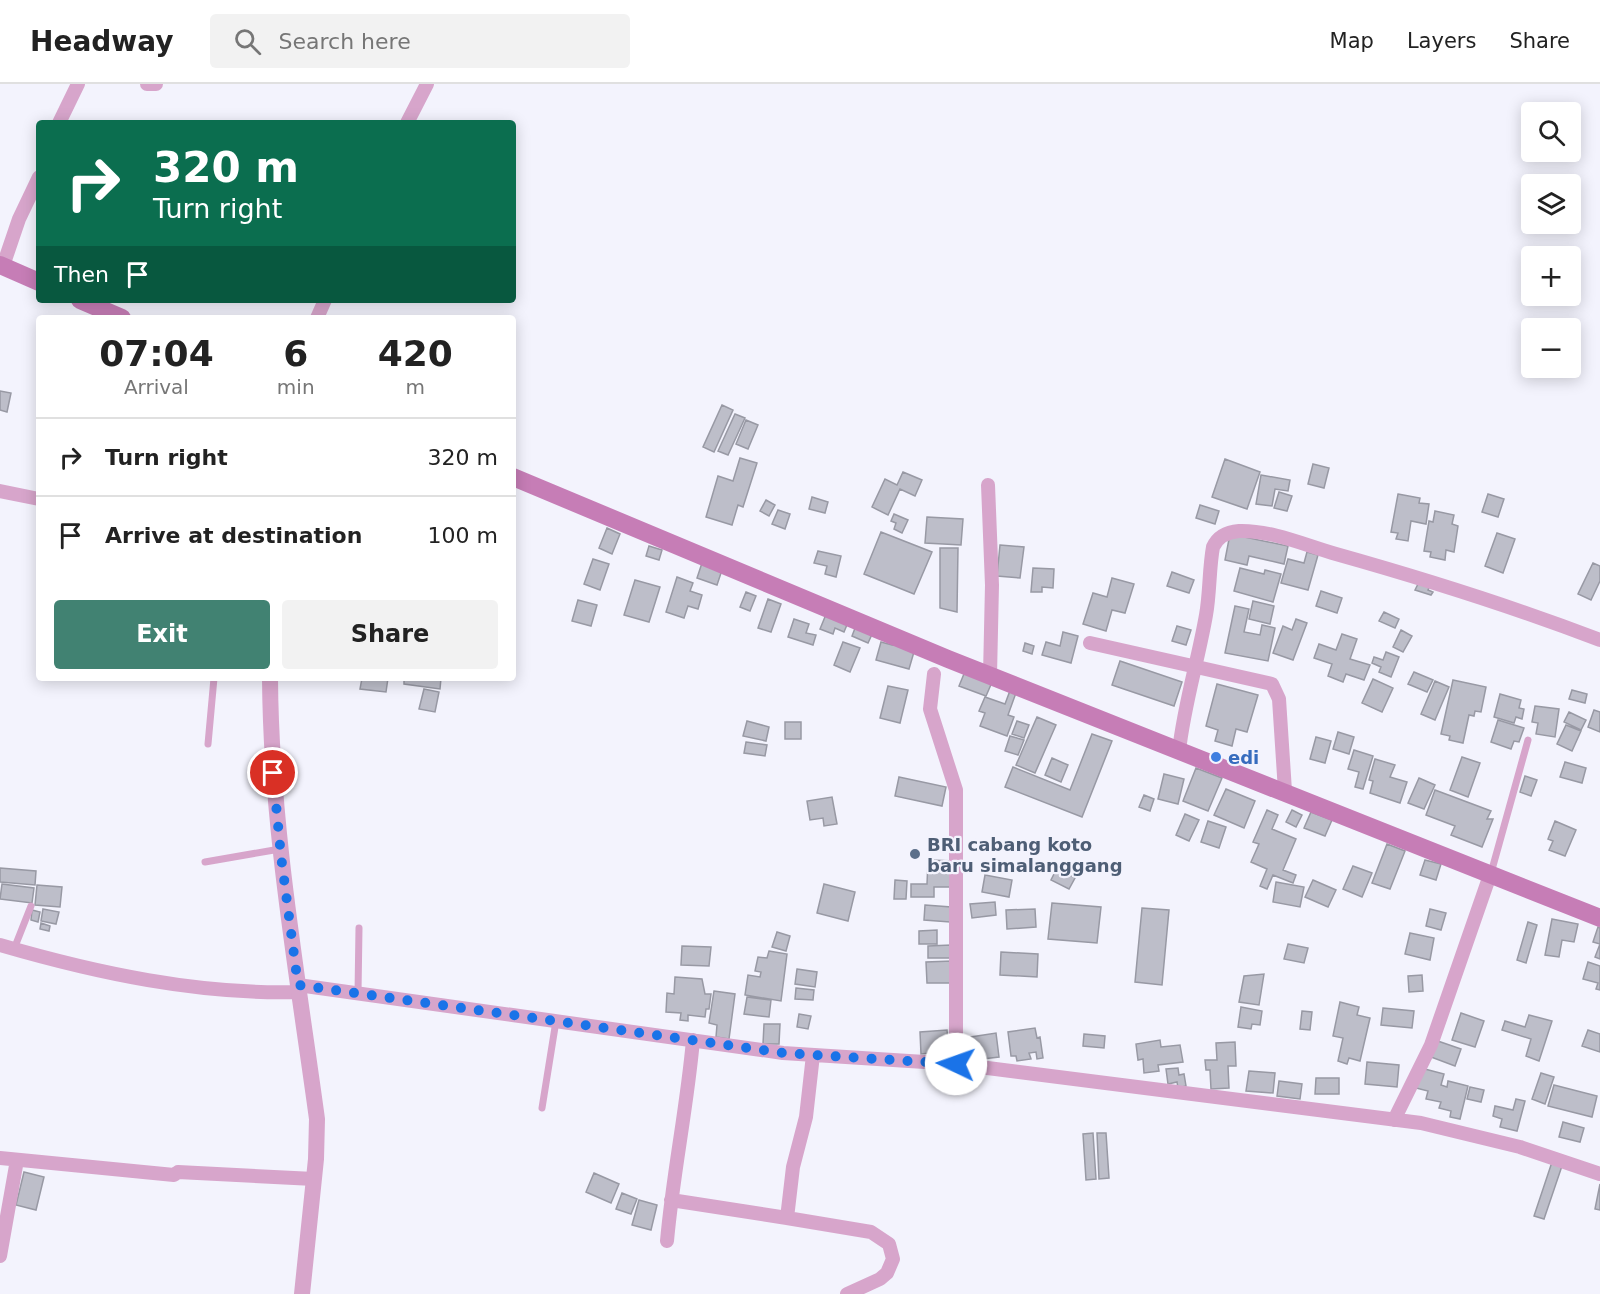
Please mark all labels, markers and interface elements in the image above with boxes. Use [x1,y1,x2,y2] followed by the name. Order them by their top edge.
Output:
[210,14,630,68] search box
[30,25,174,58] text: Headway
[231,25,264,58] icon: search
[279,29,411,54] text: Search here
[1330,29,1374,53] text: Map
[1407,29,1476,53] text: Layers
[1509,29,1570,53] text: Share
[1521,102,1581,378] map controls
[1521,102,1581,162] button: search
[153,143,299,192] text: 320 m
[54,144,132,222] icon: right
[1521,174,1581,234] button: layers
[153,193,282,224] text: Turn right
[1521,246,1581,306] button: +
[121,258,154,291] icon: arrive
[54,262,109,287] text: Then
[1521,318,1581,378] button: −
[99,333,214,374] text: 07:04
[283,333,308,374] text: 6
[378,333,453,374] text: 420
[124,375,189,399] text: Arrival
[277,375,315,399] text: min
[406,375,425,399] text: m
[54,441,87,474] icon: right
[105,445,228,470] text: Turn right
[428,445,498,470] text: 320 m
[54,519,87,552] icon: arrive
[105,523,362,548] text: Arrive at destination
[428,523,498,548] text: 100 m
[54,600,270,669] button: Exit
[282,600,498,669] button: Share
[247,747,298,798] pin
[1228,747,1259,768] place label: edi
[1209,750,1223,764] marker: edi
[256,756,289,789] icon: arrive
[927,834,1123,876] place label: BRI cabang koto baru simalanggang
[908,847,922,861] marker: BRI cabang koto baru simalanggang
[924,1032,988,1096] position arrow

